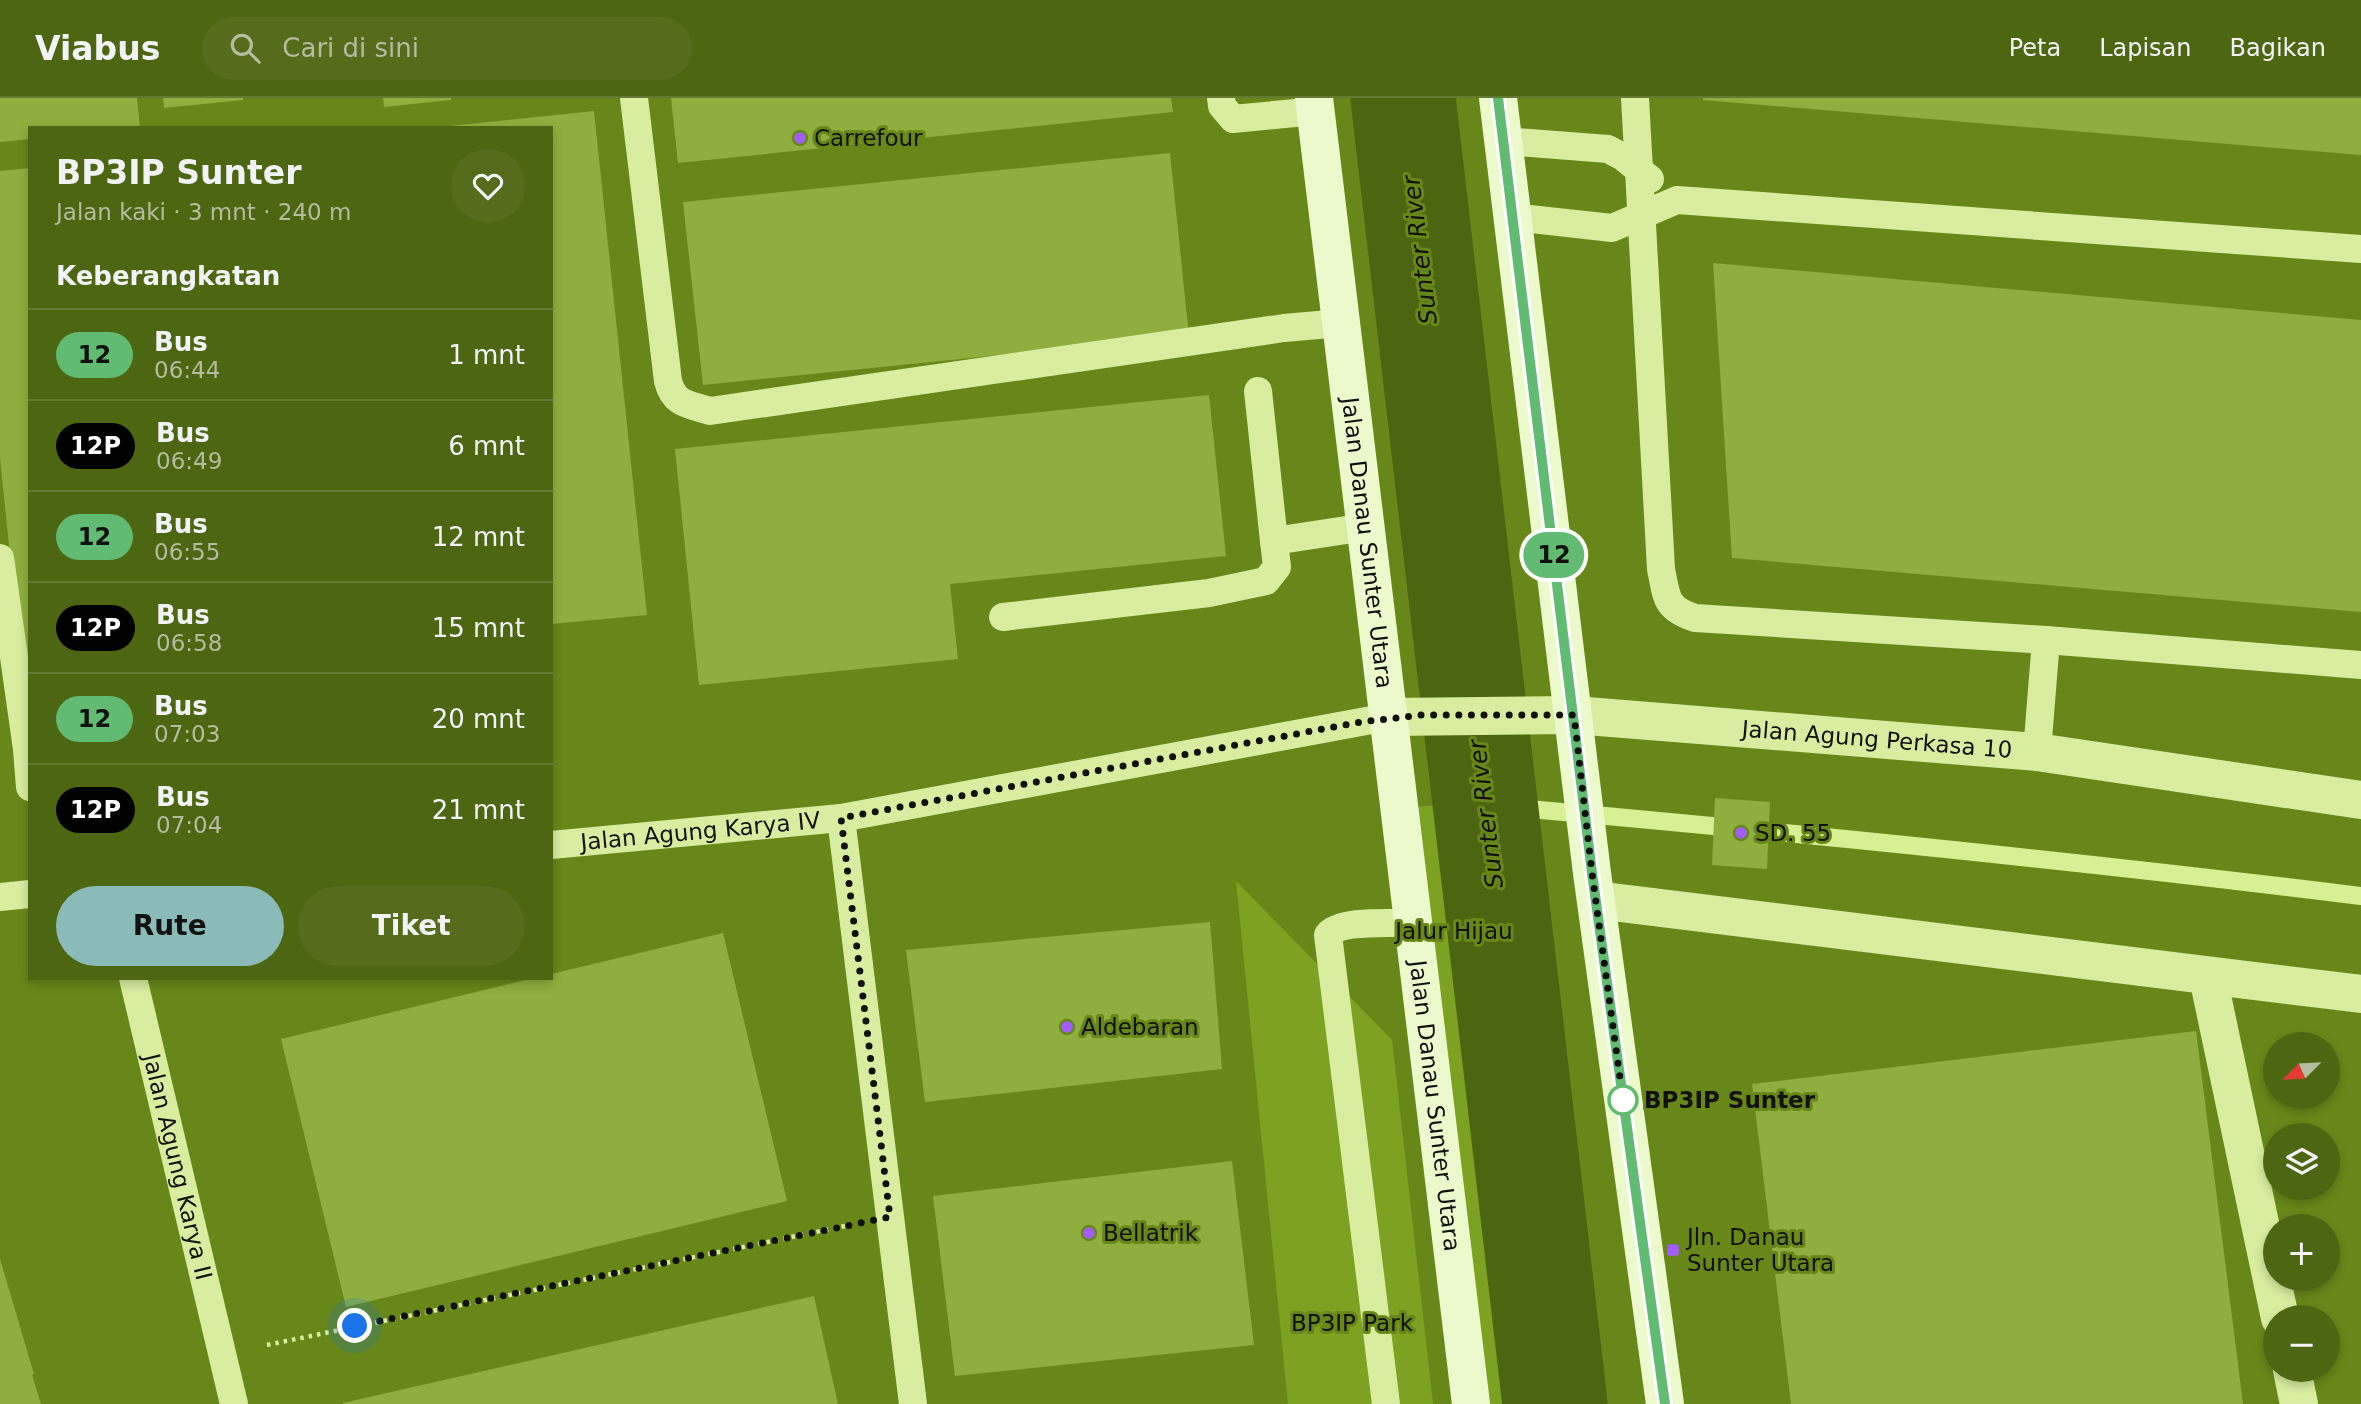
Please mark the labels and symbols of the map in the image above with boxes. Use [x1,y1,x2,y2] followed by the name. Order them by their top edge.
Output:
[814,125,923,151] place label: Carrefour
[792,130,808,146] marker: Carrefour
[1397,172,1443,326] water label: Sunter River
[1337,394,1398,690] street label: Jalan Danau Sunter Utara
[1522,532,1586,578] line badge: 12
[1739,715,2013,763] street label: Jalan Agung Perkasa 10
[1463,736,1509,890] water label: Sunter River
[577,807,822,855] street label: Jalan Agung Karya IV
[1755,820,1831,846] place label: SD. 55
[1733,825,1749,841] marker: SD. 55
[1393,918,1513,944] park label: Jalur Hijau
[1405,957,1466,1253] street label: Jalan Danau Sunter Utara
[1081,1014,1199,1040] place label: Aldebaran
[1059,1019,1075,1035] marker: Aldebaran
[2263,1032,2340,1110] north arrow
[138,1049,217,1282] street label: Jalan Agung Karya II
[1608,1085,1638,1115] marker: BP3IP Sunter
[1644,1087,1816,1113] place label: BP3IP Sunter
[1103,1220,1199,1246] place label: Bellatrik
[1685,1224,1834,1276] place label: Jln. Danau Sunter Utara
[1081,1225,1097,1241] marker: Bellatrik
[1665,1242,1681,1258] marker: Jln. Danau Sunter Utara
[337,1308,372,1343] your location
[1291,1310,1414,1336] park label: BP3IP Park

